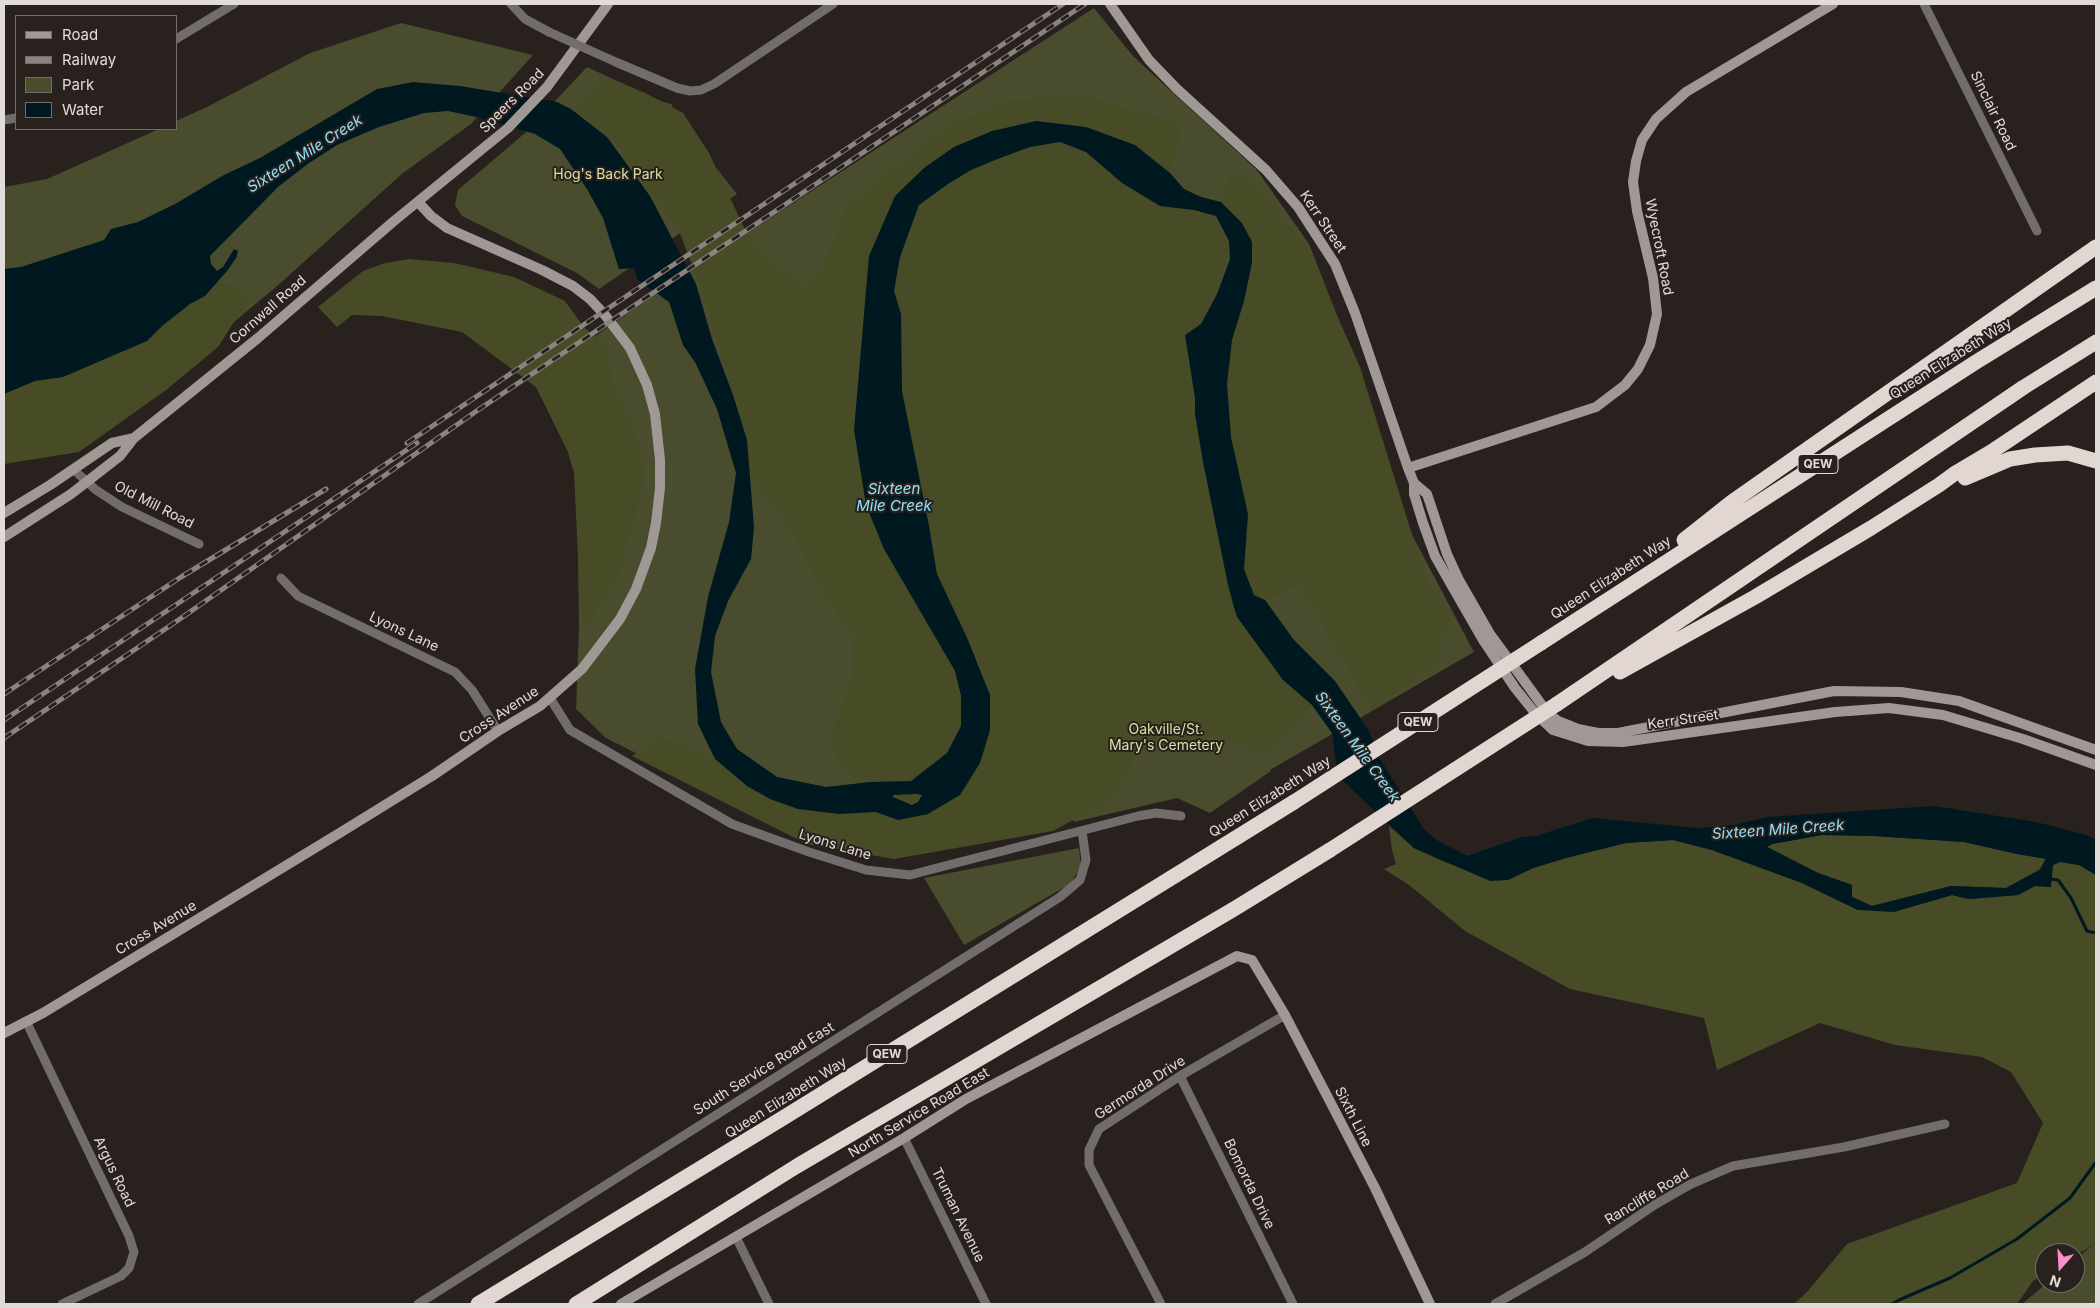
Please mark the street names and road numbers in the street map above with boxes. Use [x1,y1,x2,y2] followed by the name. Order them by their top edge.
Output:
[476,65,548,137] street label: Speers Road
[1967,69,2019,153] street label: Sinclair Road
[1296,188,1350,256] street label: Kerr Street
[1641,197,1677,297] street label: Wyecroft Road
[226,272,310,348] street label: Cornwall Road
[1887,315,2015,403] street label: Queen Elizabeth Way
[1798,454,1838,474] road number: QEW
[111,478,197,532] street label: Old Mill Road
[1548,533,1674,623] street label: Queen Elizabeth Way
[367,609,441,655] street label: Lyons Lane
[456,683,542,747] street label: Cross Avenue
[1647,707,1719,733] street label: Kerr Street
[1398,712,1438,732] road number: QEW
[1206,753,1334,841] street label: Queen Elizabeth Way
[797,826,873,864] street label: Lyons Lane
[112,897,200,959] street label: Cross Avenue
[691,1019,837,1119] street label: South Service Road East
[867,1044,907,1064] road number: QEW
[1091,1052,1189,1124] street label: Germorda Drive
[722,1054,850,1142] street label: Queen Elizabeth Way
[846,1064,992,1162] street label: North Service Road East
[1331,1084,1375,1150] street label: Sixth Line
[90,1134,138,1210] street label: Argus Road
[1220,1136,1278,1232] street label: Bomorda Drive
[928,1165,988,1265] street label: Truman Avenue
[1602,1165,1692,1229] street label: Rancliffe Road

